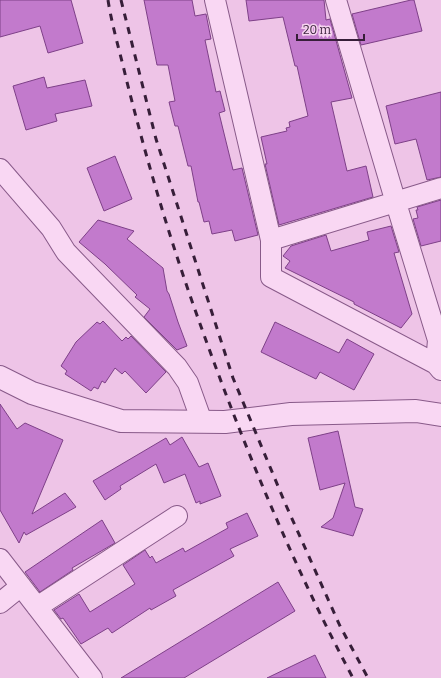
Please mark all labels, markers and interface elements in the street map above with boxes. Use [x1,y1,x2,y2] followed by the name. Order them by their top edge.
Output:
[297,16,364,42] scale bar
[303,23,332,37] text: 20 m

